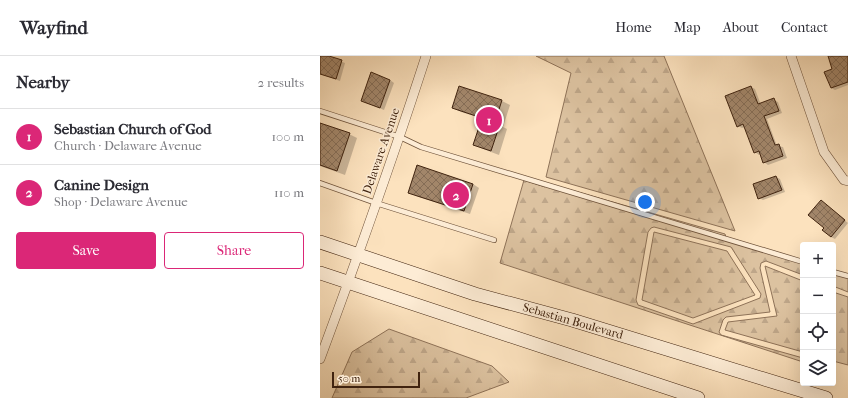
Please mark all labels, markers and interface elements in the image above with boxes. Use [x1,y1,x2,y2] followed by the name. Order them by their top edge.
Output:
[20,17,88,39] text: Wayfind
[615,19,652,36] text: Home
[674,19,701,36] text: Map
[723,19,759,36] text: About
[781,19,828,36] text: Contact
[16,72,70,92] text: Nearby
[258,75,304,90] text: 2 results
[476,105,502,135] pin: 1
[360,106,402,196] street label: Delaware Avenue
[54,120,212,138] text: Sebastian Church of God
[27,129,31,144] text: 1
[271,129,304,144] text: 100 m
[54,138,202,153] text: Church · Delaware Avenue
[54,176,149,194] text: Canine Design
[443,180,469,210] pin: 2
[26,185,32,200] text: 2
[274,185,304,200] text: 110 m
[635,192,655,212] your location
[54,194,188,209] text: Shop · Delaware Avenue
[16,232,156,269] button: Save
[164,232,304,269] button: Share
[800,242,836,386] map controls
[800,242,836,278] button: +
[800,278,836,314] button: −
[521,300,625,342] street label: Sebastian Boulevard
[800,314,836,350] button: locate
[800,350,836,386] button: layers
[332,370,420,389] scale bar
[338,372,360,385] text: 50 m

